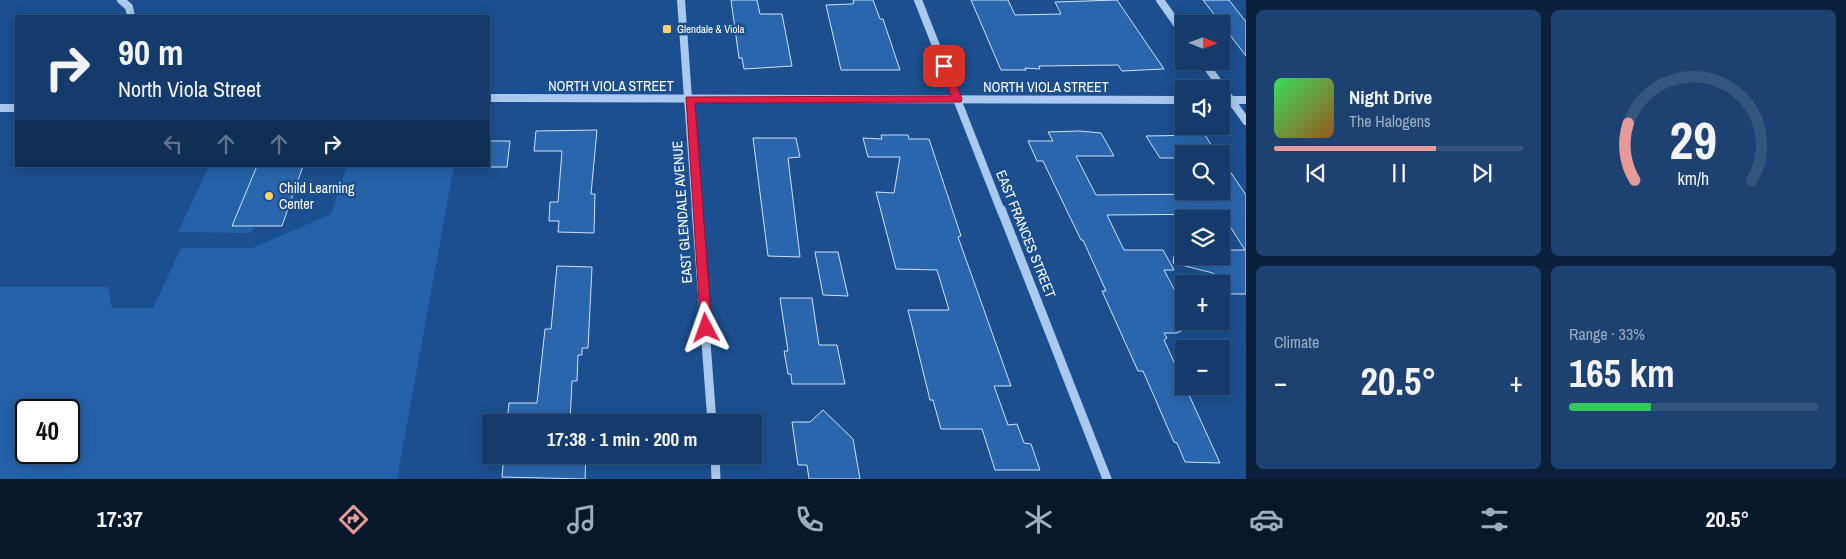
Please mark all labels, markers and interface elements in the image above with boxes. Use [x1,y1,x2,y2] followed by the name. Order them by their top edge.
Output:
[1175,15,1230,70] north arrow
[1175,15,1230,395] map controls
[677,22,745,36] place label: Glendale & Viola
[661,23,673,35] marker: Glendale & Viola
[118,29,183,76] text: 90 m
[35,35,100,100] icon: right
[923,45,965,87] pin
[930,52,958,80] icon: arrive
[118,74,261,104] text: North Viola Street
[548,77,674,95] street label: NORTH VIOLA STREET
[983,78,1109,96] street label: NORTH VIOLA STREET
[1175,80,1230,135] button: sound
[1349,84,1432,110] text: Night Drive
[1670,105,1717,175] text: 29
[1349,110,1431,132] text: The Halogens
[159,130,187,158] icon: left
[212,130,240,158] icon: ahead
[265,130,293,158] icon: ahead
[318,130,346,158] icon: right
[668,140,696,284] street label: EAST GLENDALE AVENUE
[1175,145,1230,200] button: search
[1302,159,1330,187] icon: previous
[1385,159,1413,187] icon: pause
[1468,159,1496,187] icon: next
[992,167,1060,301] street label: EAST FRANCES STREET
[1678,167,1709,191] text: km/h
[279,179,355,213] place label: Child Learning Center
[263,190,275,202] marker: Child Learning Center
[1175,210,1230,265] button: layers
[1175,275,1230,330] button: +
[679,301,731,353] position arrow
[1569,323,1645,345] text: Range · 33%
[1274,331,1319,353] text: Climate
[1175,340,1230,395] button: −
[1569,348,1675,399] text: 165 km
[1361,356,1436,407] text: 20.5°
[1274,363,1287,401] text: −
[1510,363,1523,401] text: +
[15,399,80,464] speed limit sign: 40
[547,426,697,452] text: 17:38 · 1 min · 200 m
[336,502,371,537] icon: directions
[564,502,599,537] icon: music
[792,502,827,537] icon: phone
[1021,502,1056,537] icon: climate
[1249,502,1284,537] icon: car
[1477,502,1512,537] icon: filters
[97,504,143,534] text: 17:37
[1705,504,1749,534] text: 20.5°

